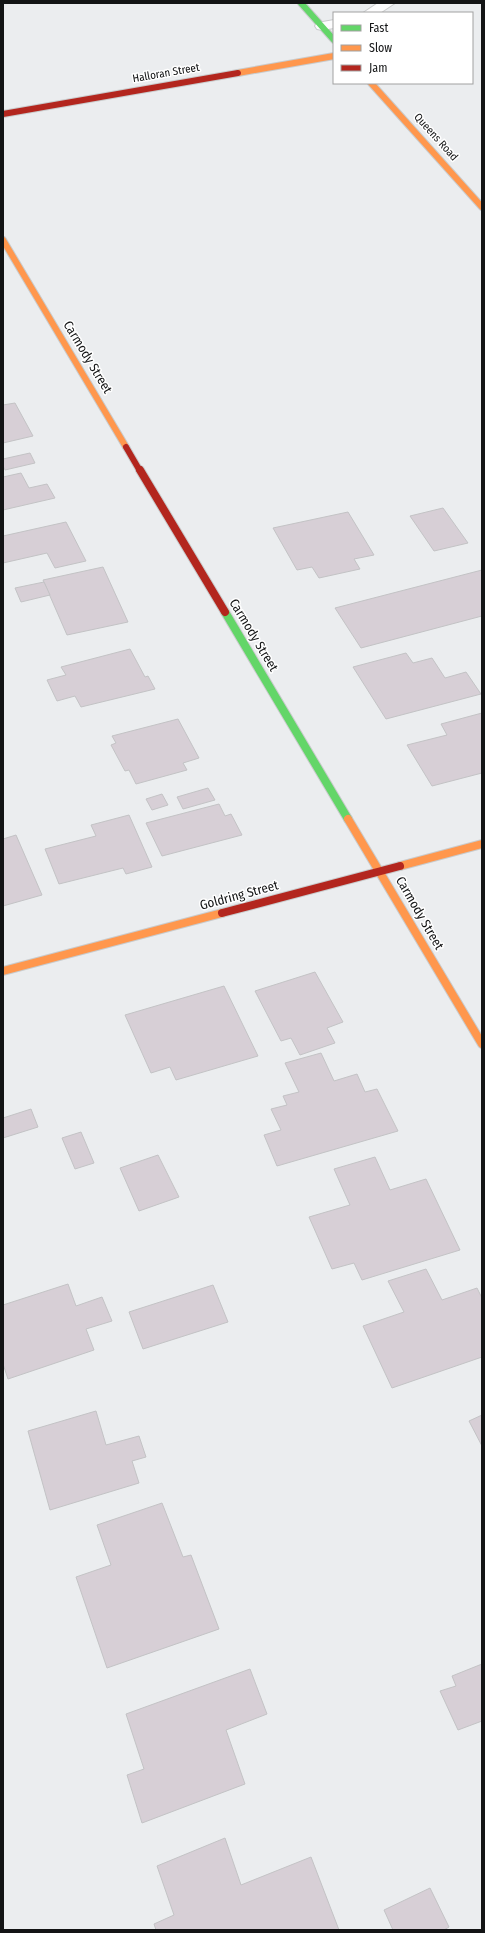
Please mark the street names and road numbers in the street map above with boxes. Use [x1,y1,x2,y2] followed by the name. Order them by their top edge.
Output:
[131,61,201,85] street label: Halloran Street
[411,111,461,163] street label: Queens Road
[60,318,116,397] street label: Carmody Street
[226,596,282,675] street label: Carmody Street
[393,874,447,953] street label: Carmody Street
[198,877,281,913] street label: Goldring Street

